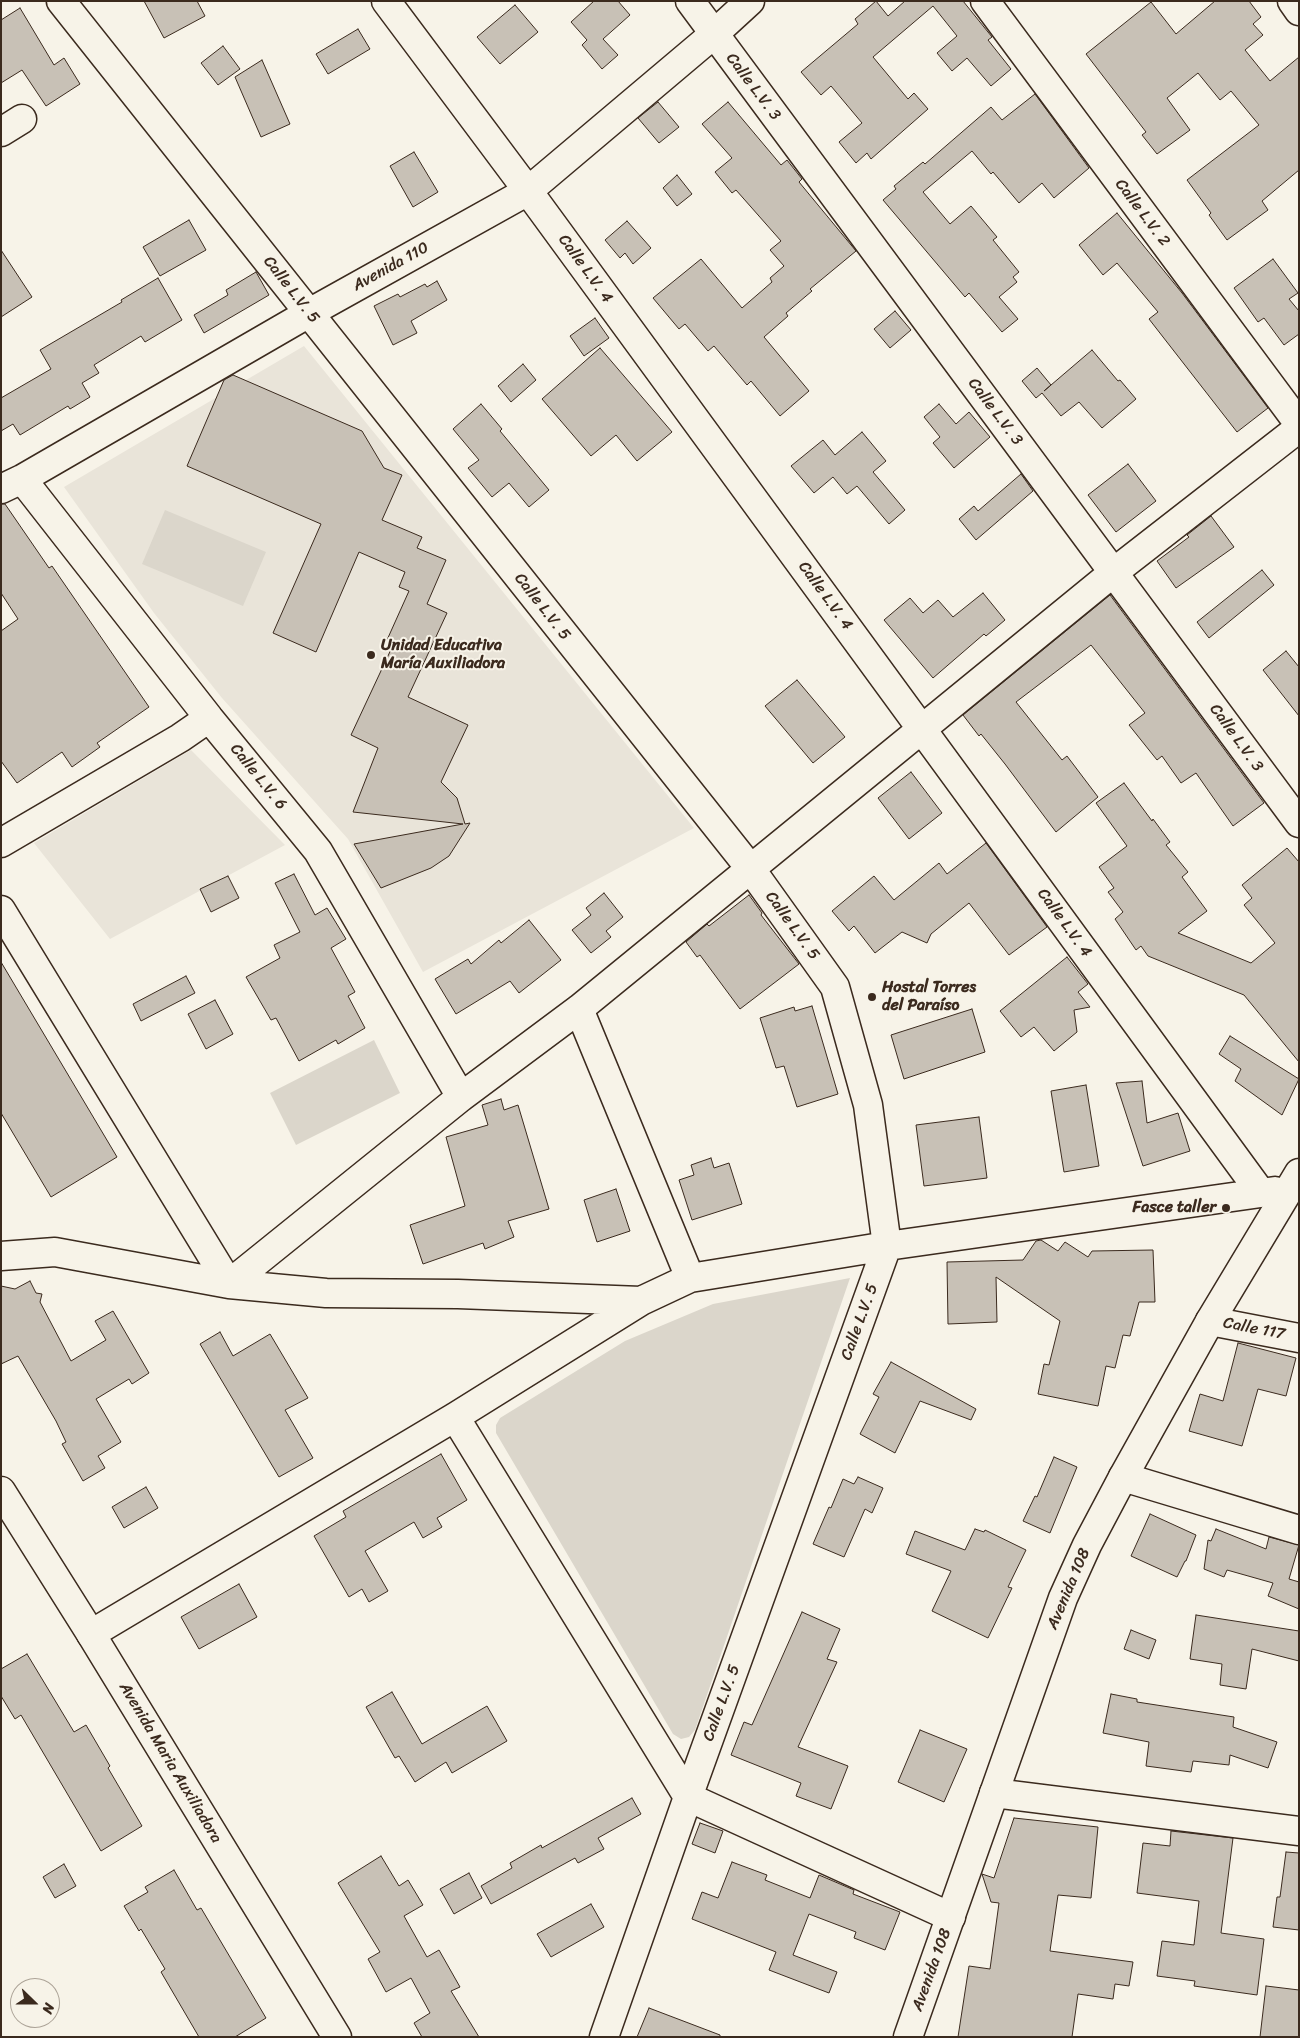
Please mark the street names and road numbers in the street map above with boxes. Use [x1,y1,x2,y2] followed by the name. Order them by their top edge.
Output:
[722,50,784,124] street label: Calle L.V. 3
[1110,175,1174,251] street label: Calle L.V. 2
[554,231,616,307] street label: Calle L.V. 4
[350,238,432,296] street label: Avenida 110
[259,253,323,327] street label: Calle L.V. 5
[964,375,1026,449] street label: Calle L.V. 3
[794,558,856,634] street label: Calle L.V. 4
[510,570,574,644] street label: Calle L.V. 5
[1205,700,1267,776] street label: Calle L.V. 3
[226,740,290,814] street label: Calle L.V. 6
[1033,885,1095,961] street label: Calle L.V. 4
[761,888,823,964] street label: Calle L.V. 5
[837,1281,883,1363] street label: Calle L.V. 5
[1222,1314,1286,1344] street label: Calle 117
[1043,1545,1095,1633] street label: Avenida 108
[699,1662,745,1744] street label: Calle L.V. 5
[114,1679,226,1847] street label: Avenida Maria Auxiliadora
[908,1926,956,2014] street label: Avenida 108

